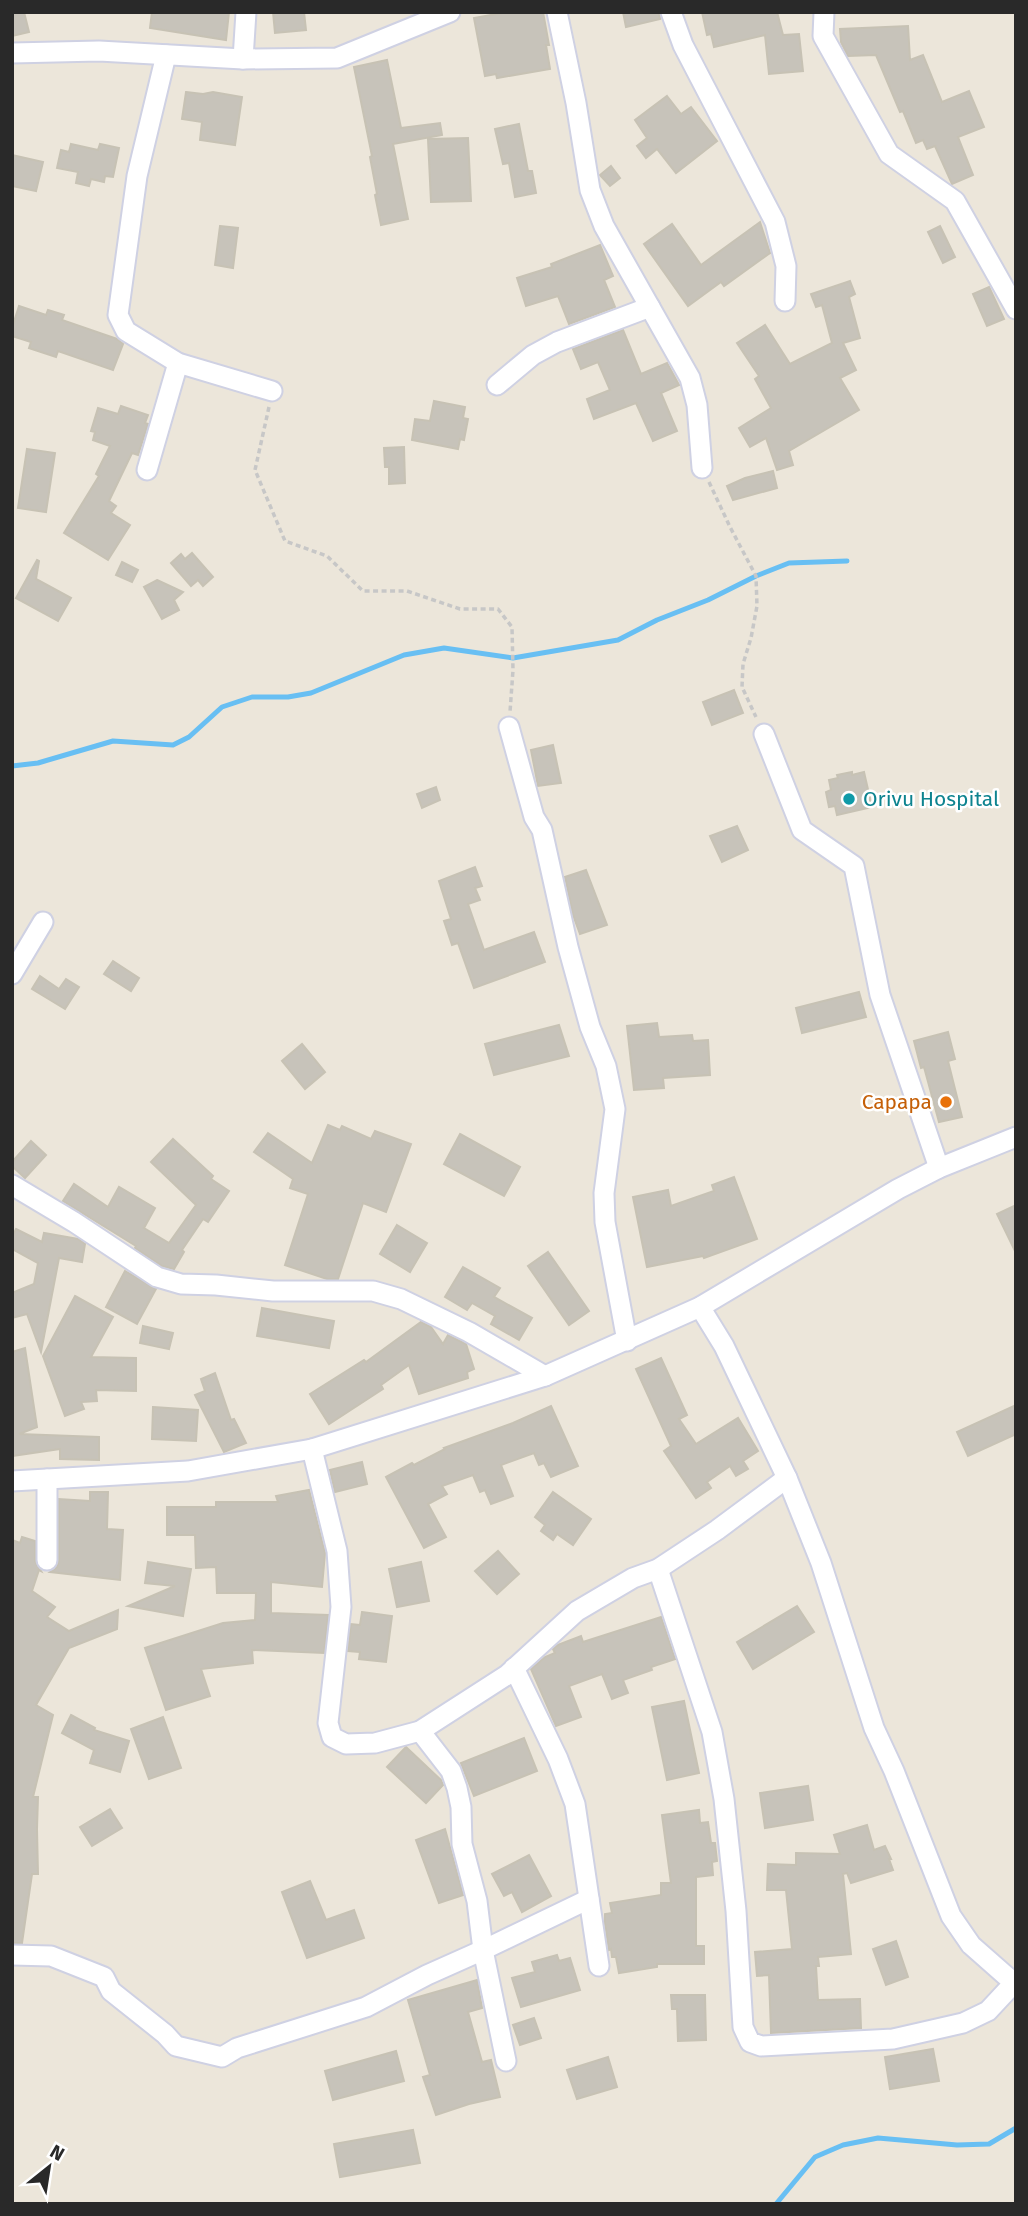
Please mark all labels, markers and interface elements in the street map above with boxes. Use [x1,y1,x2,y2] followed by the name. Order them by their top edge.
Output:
[863,786,999,812] place label: Orivu Hospital
[841,791,857,807] marker: Orivu Hospital
[862,1089,932,1115] place label: Capapa
[938,1094,954,1110] marker: Capapa
[14,2132,84,2202] north arrow
[46,2140,68,2166] text: N

